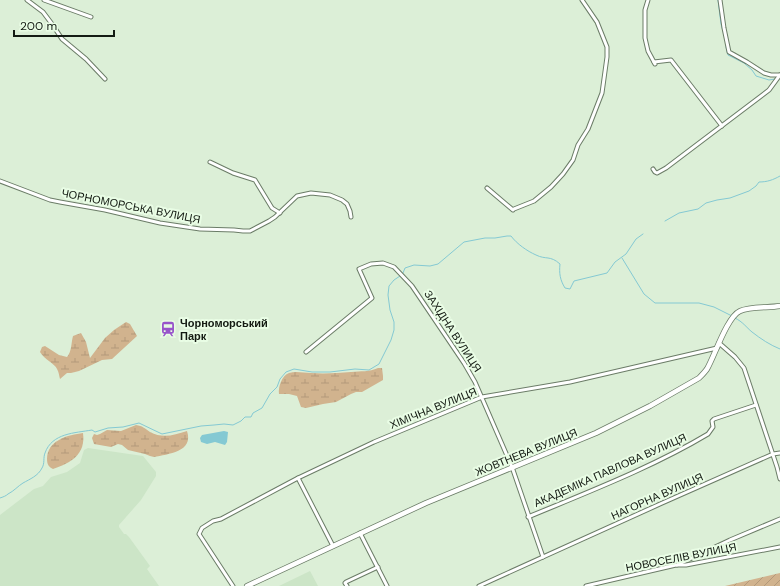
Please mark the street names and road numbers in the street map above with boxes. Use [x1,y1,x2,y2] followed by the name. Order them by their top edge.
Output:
[60,186,202,226] street label: ЧОРНОМОРСЬКА ВУЛИЦЯ
[421,287,485,375] street label: ЗАХІДНА ВУЛИЦЯ
[387,384,479,432] street label: ХІМІЧНА ВУЛИЦЯ
[473,425,579,479] street label: ЖОВТНЕВА ВУЛИЦЯ
[532,430,688,510] street label: АКАДЕМІКА ПАВЛОВА ВУЛИЦЯ
[609,469,705,523] street label: НАГОРНА ВУЛИЦЯ
[624,539,738,575] street label: НОВОСЕЛІВ ВУЛИЦЯ

